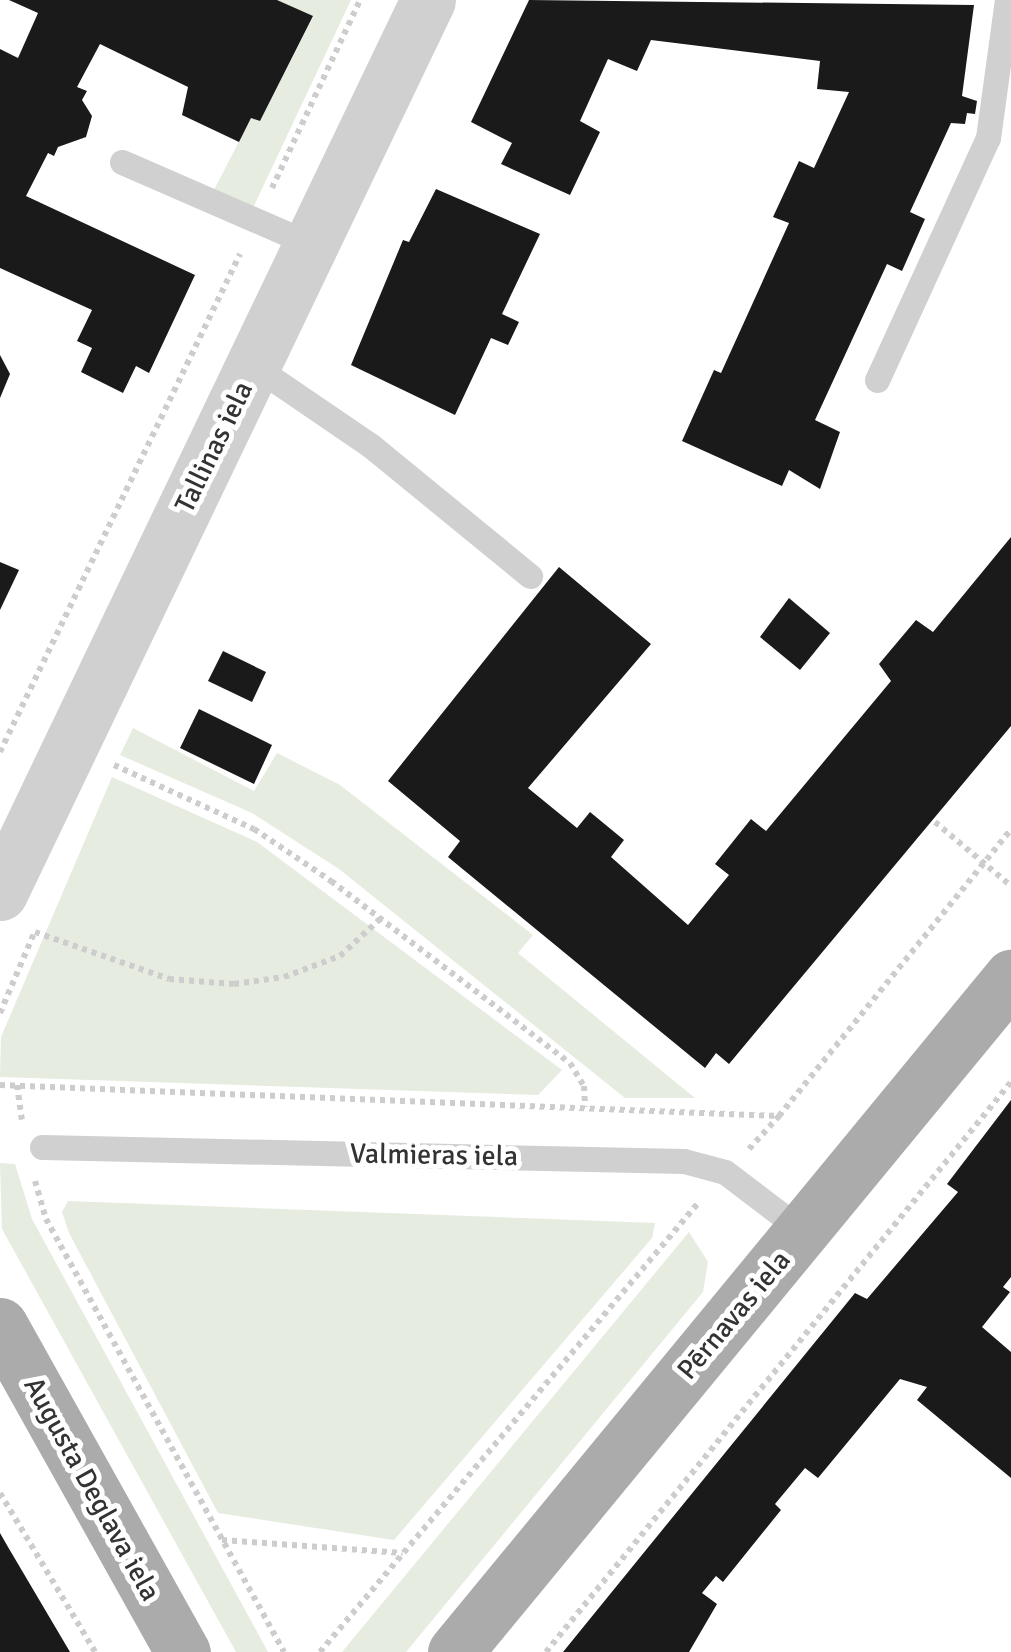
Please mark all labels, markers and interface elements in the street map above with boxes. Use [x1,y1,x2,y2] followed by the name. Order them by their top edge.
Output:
[168,376,260,518] street label: Tallinas iela
[350,1137,518,1173] street label: Valmieras iela
[670,1244,798,1386] street label: Pērnavas iela
[17,1371,167,1607] street label: Augusta Deglava iela

